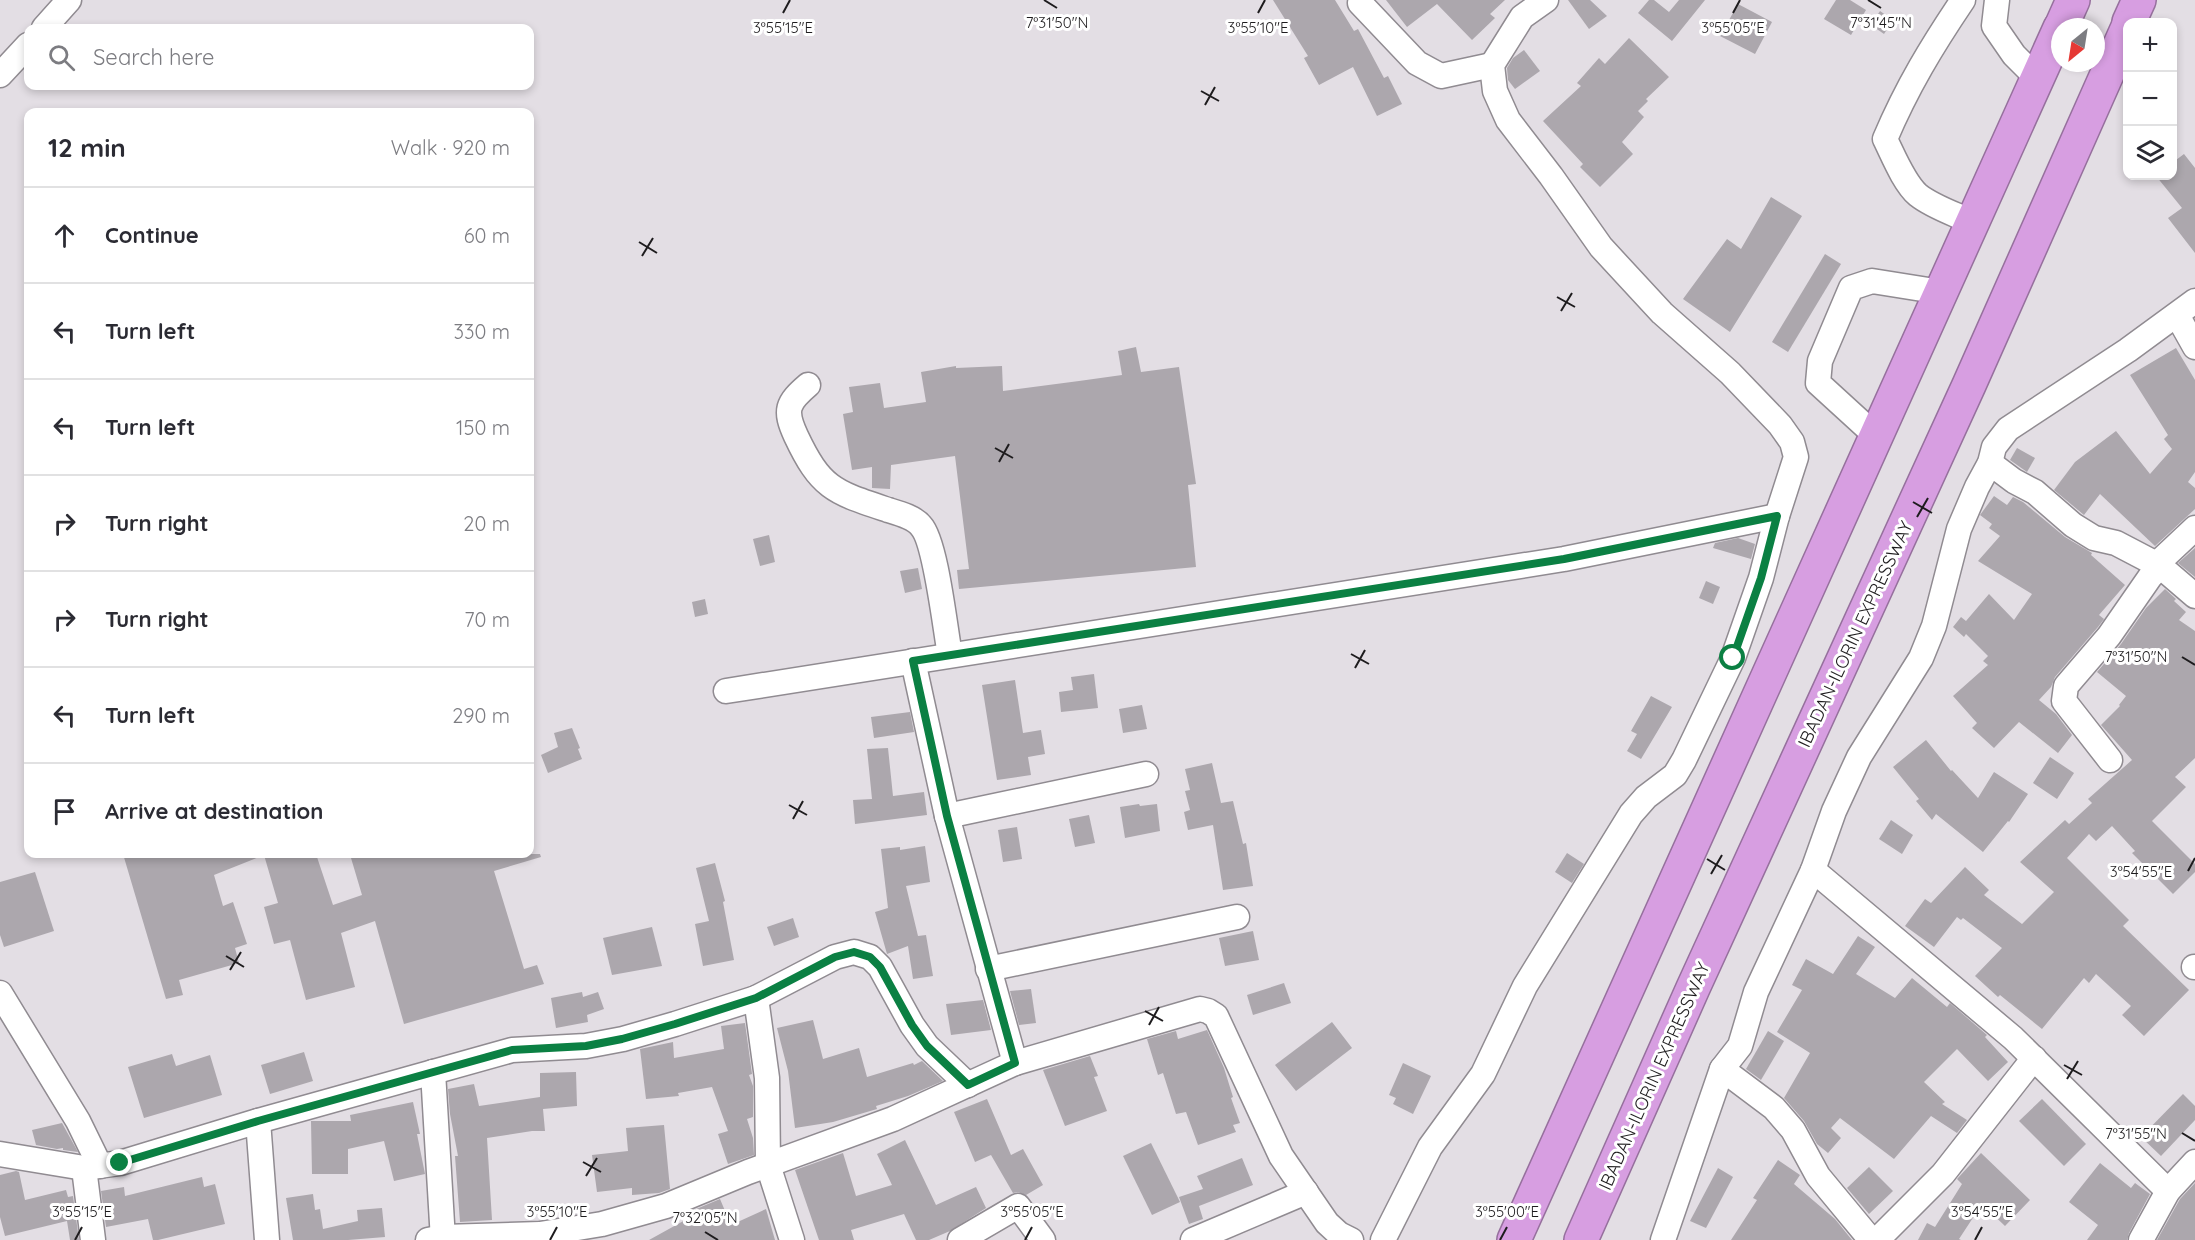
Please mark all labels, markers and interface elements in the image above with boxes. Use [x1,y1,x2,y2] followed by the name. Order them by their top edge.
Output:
[1026,13,1088,32] text: 7°31'50"N
[1850,13,1912,32] text: 7°31'45"N
[753,18,813,37] text: 3°55'15"E
[1228,18,1288,37] text: 3°55'10"E
[1701,18,1765,37] text: 3°55'05"E
[2051,18,2105,72] north arrow
[2123,18,2177,180] map controls
[2123,18,2177,72] button: +
[24,24,534,90] search box
[45,41,78,74] icon: search
[93,43,214,71] text: Search here
[2123,72,2177,126] button: −
[2123,126,2177,180] button: layers
[48,131,126,164] text: 12 min
[391,135,510,160] text: Walk · 920 m
[48,219,81,252] icon: ahead
[105,221,199,249] text: Continue
[464,223,510,248] text: 60 m
[48,315,81,348] icon: left
[105,317,195,345] text: Turn left
[453,319,510,344] text: 330 m
[48,411,81,444] icon: left
[105,413,195,441] text: Turn left
[456,415,510,440] text: 150 m
[48,507,81,540] icon: right
[105,509,209,537] text: Turn right
[463,511,510,536] text: 20 m
[1792,517,1918,751] street label: IBADAN-ILORIN EXPRESSWAY
[48,603,81,636] icon: right
[105,605,209,633] text: Turn right
[464,607,510,632] text: 70 m
[1719,644,1745,670] route start
[2105,647,2167,666] text: 7°31'50"N
[48,699,81,732] icon: left
[105,701,195,729] text: Turn left
[452,703,510,728] text: 290 m
[48,795,81,828] icon: arrive
[105,797,323,825] text: Arrive at destination
[2110,862,2172,881] text: 3°54'55"E
[1593,958,1715,1194] street label: IBADAN-ILORIN EXPRESSWAY
[2105,1124,2167,1143] text: 7°31'55"N
[106,1149,132,1175] route end
[52,1202,112,1221] text: 3°55'15"E
[527,1202,587,1221] text: 3°55'10"E
[1000,1202,1064,1221] text: 3°55'05"E
[1475,1202,1539,1221] text: 3°55'00"E
[1951,1202,2013,1221] text: 3°54'55"E
[672,1208,738,1227] text: 7°32'05"N

